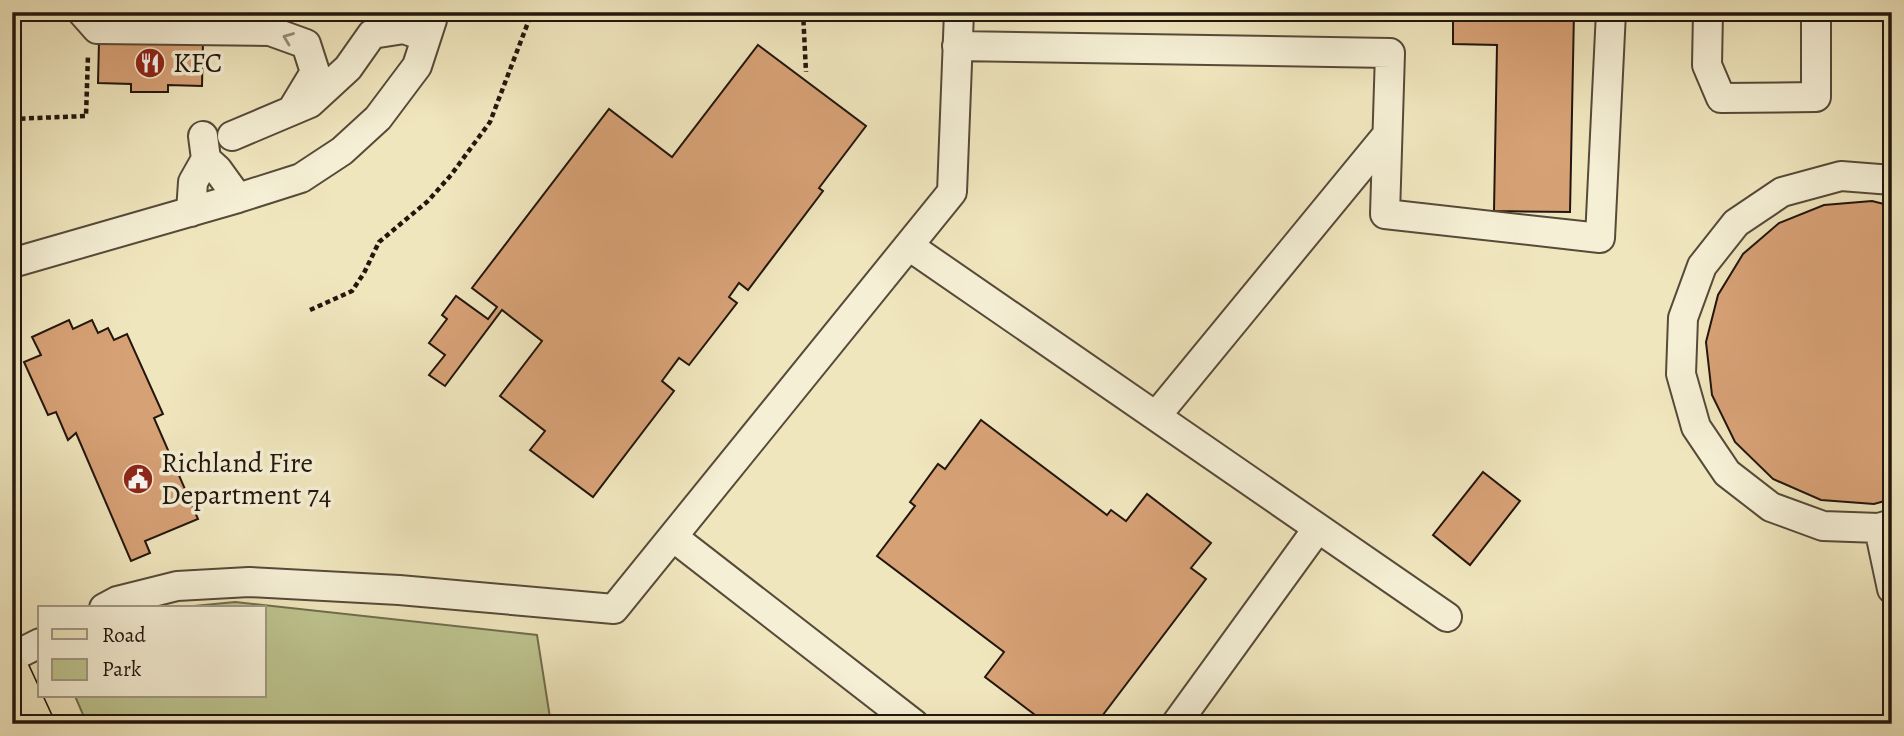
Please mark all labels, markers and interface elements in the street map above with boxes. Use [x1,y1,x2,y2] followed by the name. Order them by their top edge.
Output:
[283,32,295,46] one-way arrow
[173,44,222,82] place label: KFC
[133,46,167,80] restaurant icon: KFC
[161,444,331,514] place label: Richland Fire Department 74
[121,462,155,496] public building icon: Richland Fire Department 74
[38,606,266,698] legend
[102,621,146,649] text: Road
[102,655,142,683] text: Park

